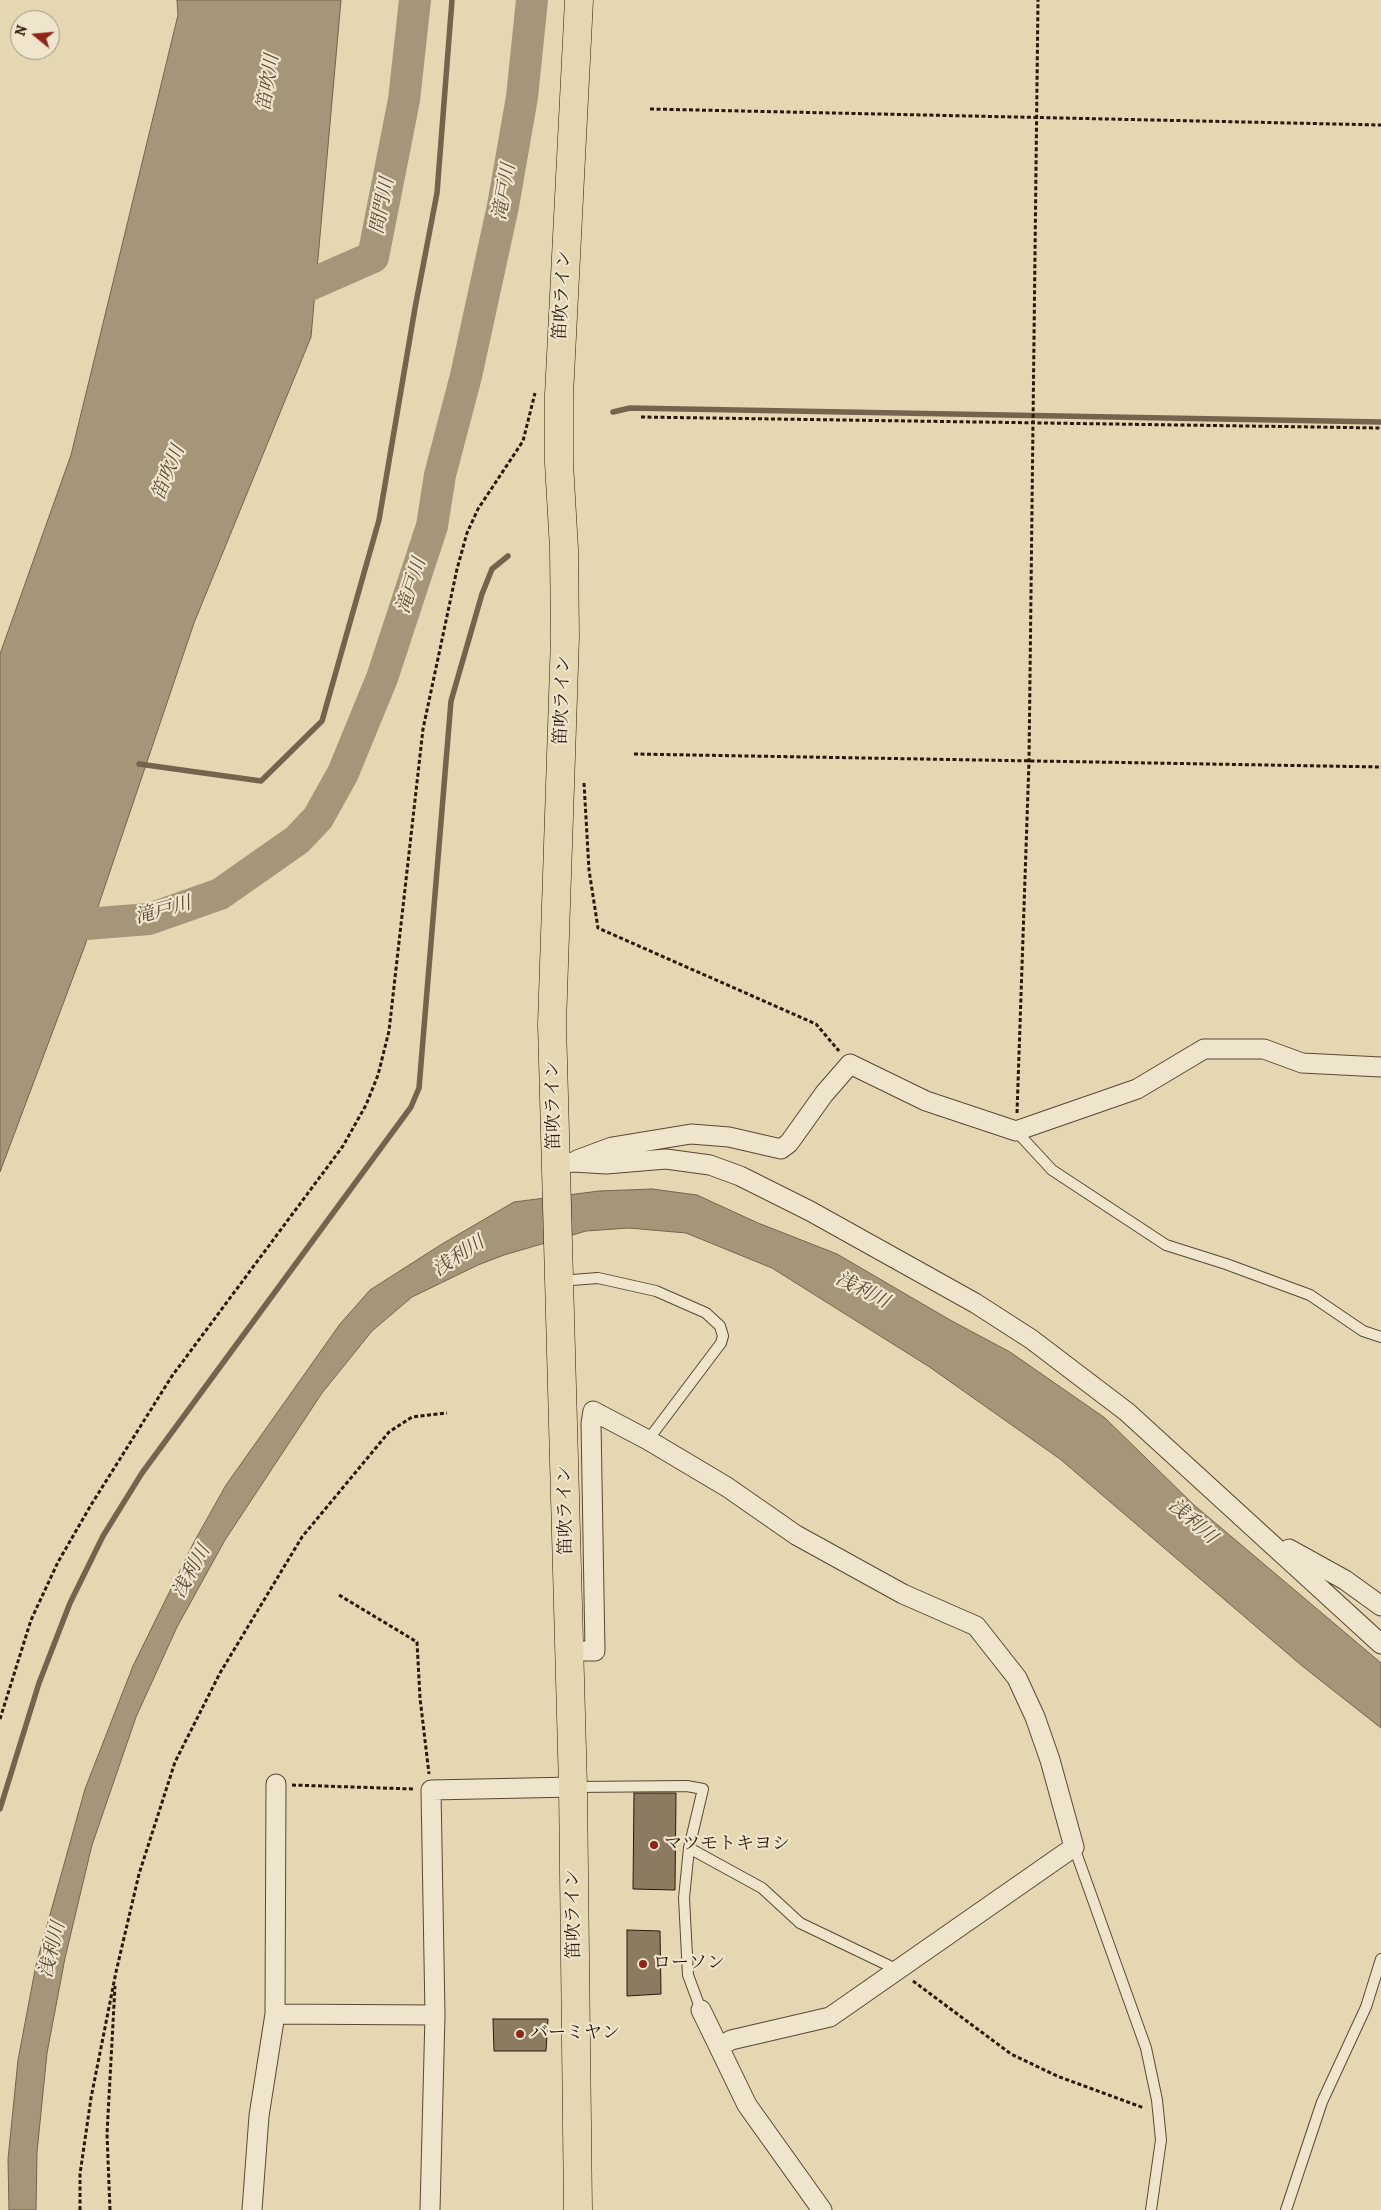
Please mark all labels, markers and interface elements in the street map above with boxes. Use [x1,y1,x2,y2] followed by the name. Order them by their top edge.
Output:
[10,10,60,60] north arrow
[11,23,32,38] text: N
[253,53,285,113] water label: 笛吹川
[489,162,521,222] water label: 滝戸川
[366,176,400,236] water label: 間門川
[550,249,576,341] street label: 笛吹ライン
[148,442,190,504] water label: 笛吹川
[392,555,432,617] water label: 滝戸川
[551,655,575,745] street label: 笛吹ライン
[133,893,193,929] water label: 滝戸川
[542,1060,566,1150] street label: 笛吹ライン
[429,1232,489,1282] water label: 浅利川
[831,1268,893,1314] water label: 浅利川
[554,1465,578,1555] street label: 笛吹ライン
[1163,1495,1221,1549] water label: 浅利川
[168,1542,216,1602] water label: 浅利川
[664,1834,790,1856] place label: マツモトキヨシ
[648,1839,660,1851] marker: マツモトキヨシ
[562,1869,586,1959] street label: 笛吹ライン
[35,1920,71,1980] water label: 浅利川
[653,1953,725,1975] place label: ローソン
[637,1958,649,1970] marker: ローソン
[530,2023,620,2045] place label: バーミヤン
[514,2028,526,2040] marker: バーミヤン

